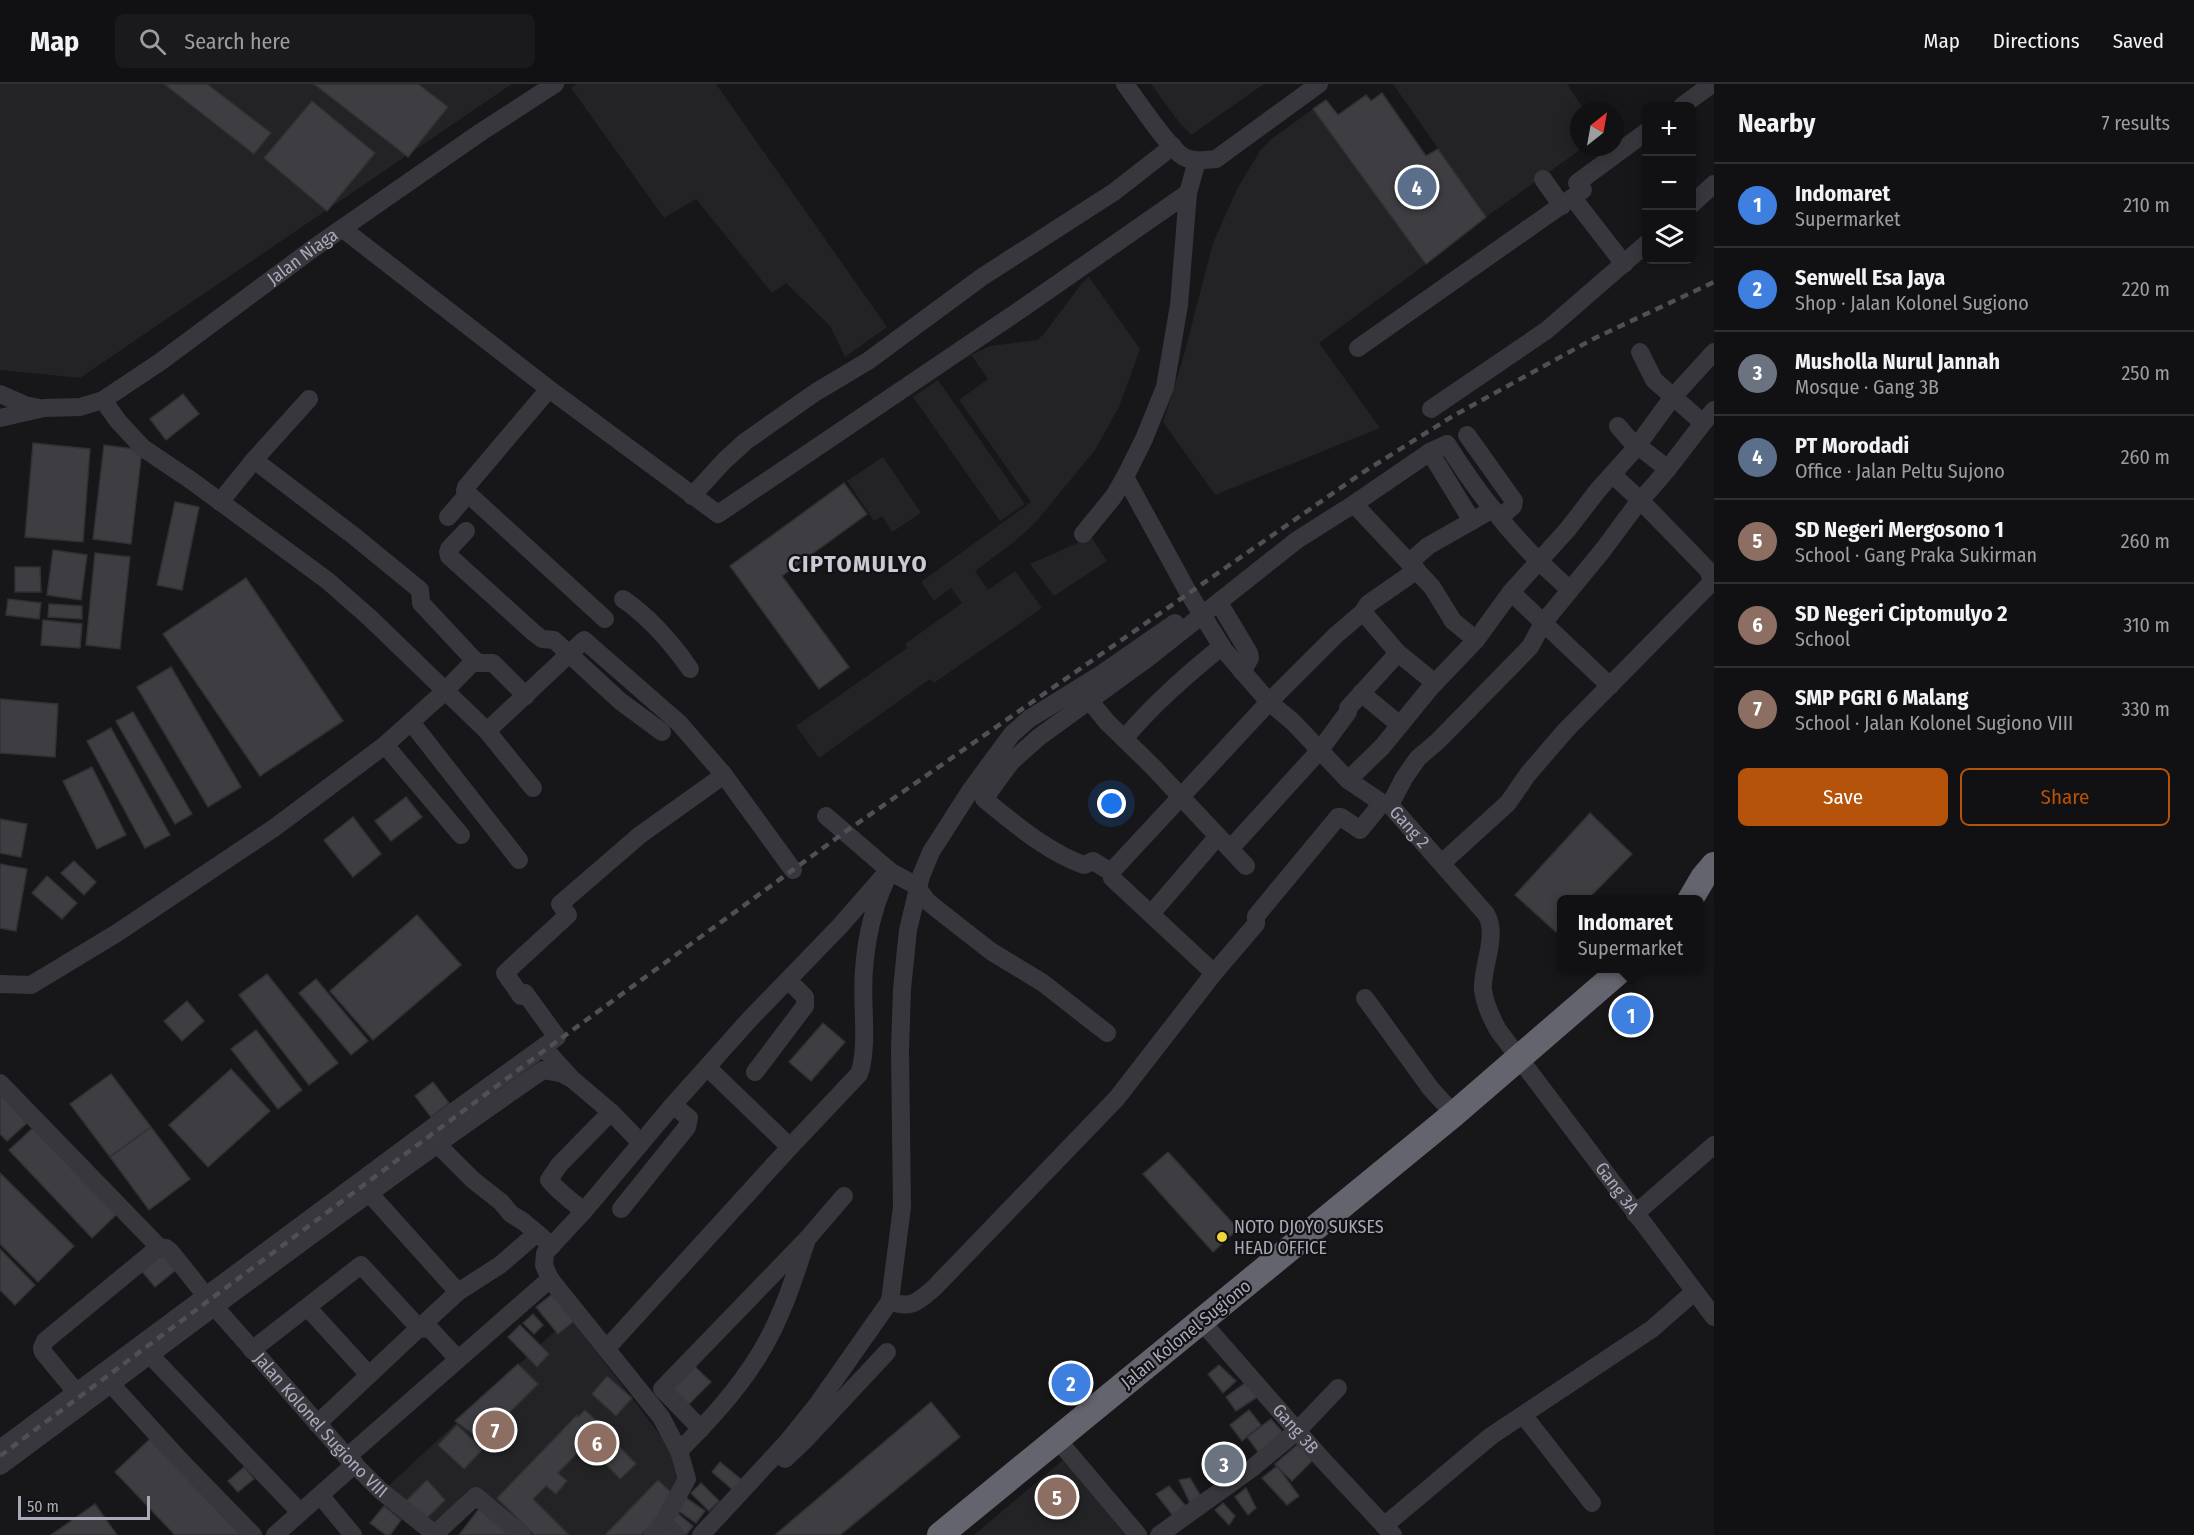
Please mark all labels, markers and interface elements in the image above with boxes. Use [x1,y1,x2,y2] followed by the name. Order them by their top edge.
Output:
[115,14,535,68] search box
[30,25,79,58] text: Map
[136,25,169,58] icon: search
[184,28,290,55] text: Search here
[1923,28,1960,54] text: Map
[1993,28,2080,54] text: Directions
[2113,28,2164,54] text: Saved
[1570,102,1624,156] north arrow
[1642,102,1696,264] map controls
[1642,102,1696,156] button: +
[1738,108,1815,139] text: Nearby
[2102,111,2170,135] text: 7 results
[1642,156,1696,210] button: −
[1398,164,1436,210] pin: 4
[1795,180,1890,207] text: Indomaret
[1753,193,1762,217] text: 1
[2123,193,2170,217] text: 210 m
[1795,207,1901,231] text: Supermarket
[1642,210,1696,264] button: layers
[263,224,342,290] street label: Jalan Niaga
[1795,264,1945,291] text: Senwell Esa Jaya
[1753,277,1762,301] text: 2
[2122,277,2170,301] text: 220 m
[1795,291,2029,315] text: Shop · Jalan Kolonel Sugiono
[1795,348,2000,375] text: Musholla Nurul Jannah
[1753,361,1762,385] text: 3
[2122,361,2170,385] text: 250 m
[1795,375,1939,399] text: Mosque · Gang 3B
[1795,432,1909,459] text: PT Morodadi
[1752,445,1763,469] text: 4
[2121,445,2170,469] text: 260 m
[1795,459,2005,483] text: Office · Jalan Peltu Sujono
[1795,516,2004,543] text: SD Negeri Mergosono 1
[1753,529,1762,553] text: 5
[2121,529,2170,553] text: 260 m
[1795,543,2037,567] text: School · Gang Praka Sukirman
[788,550,928,578] district label: CIPTOMULYO
[1795,600,2007,627] text: SD Negeri Ciptomulyo 2
[1752,613,1763,637] text: 6
[2123,613,2170,637] text: 310 m
[1795,627,1850,651] text: School
[1795,684,1968,711] text: SMP PGRI 6 Malang
[1753,697,1762,721] text: 7
[2121,697,2170,721] text: 330 m
[1795,711,2073,735] text: School · Jalan Kolonel Sugiono VIII
[1738,768,1948,826] button: Save
[1960,768,2170,826] button: Share
[1097,789,1126,818] your location
[1385,801,1434,853] street label: Gang 2
[1557,895,1704,973] popup
[1578,909,1673,936] text: Indomaret
[1578,936,1683,960] text: Supermarket
[1612,992,1650,1038] pin: 1
[1590,1158,1644,1219] street label: Gang 3A
[1234,1216,1384,1259] place label: NOTO DJOYO SUKSES HEAD OFFICE
[1215,1230,1229,1244] marker: NOTO DJOYO SUKSES HEAD OFFICE
[1117,1275,1255,1393] street label: Jalan Kolonel Sugiono
[249,1348,392,1503] street label: Jalan Kolonel Sugiono VIII
[1052,1360,1090,1406] pin: 2
[1268,1399,1323,1459] street label: Gang 3B
[476,1408,514,1452] pin: 7
[578,1420,616,1466] pin: 6
[1204,1442,1244,1486] pin: 3
[1038,1474,1076,1520] pin: 5
[18,1493,150,1520] scale bar
[27,1497,59,1516] text: 50 m

